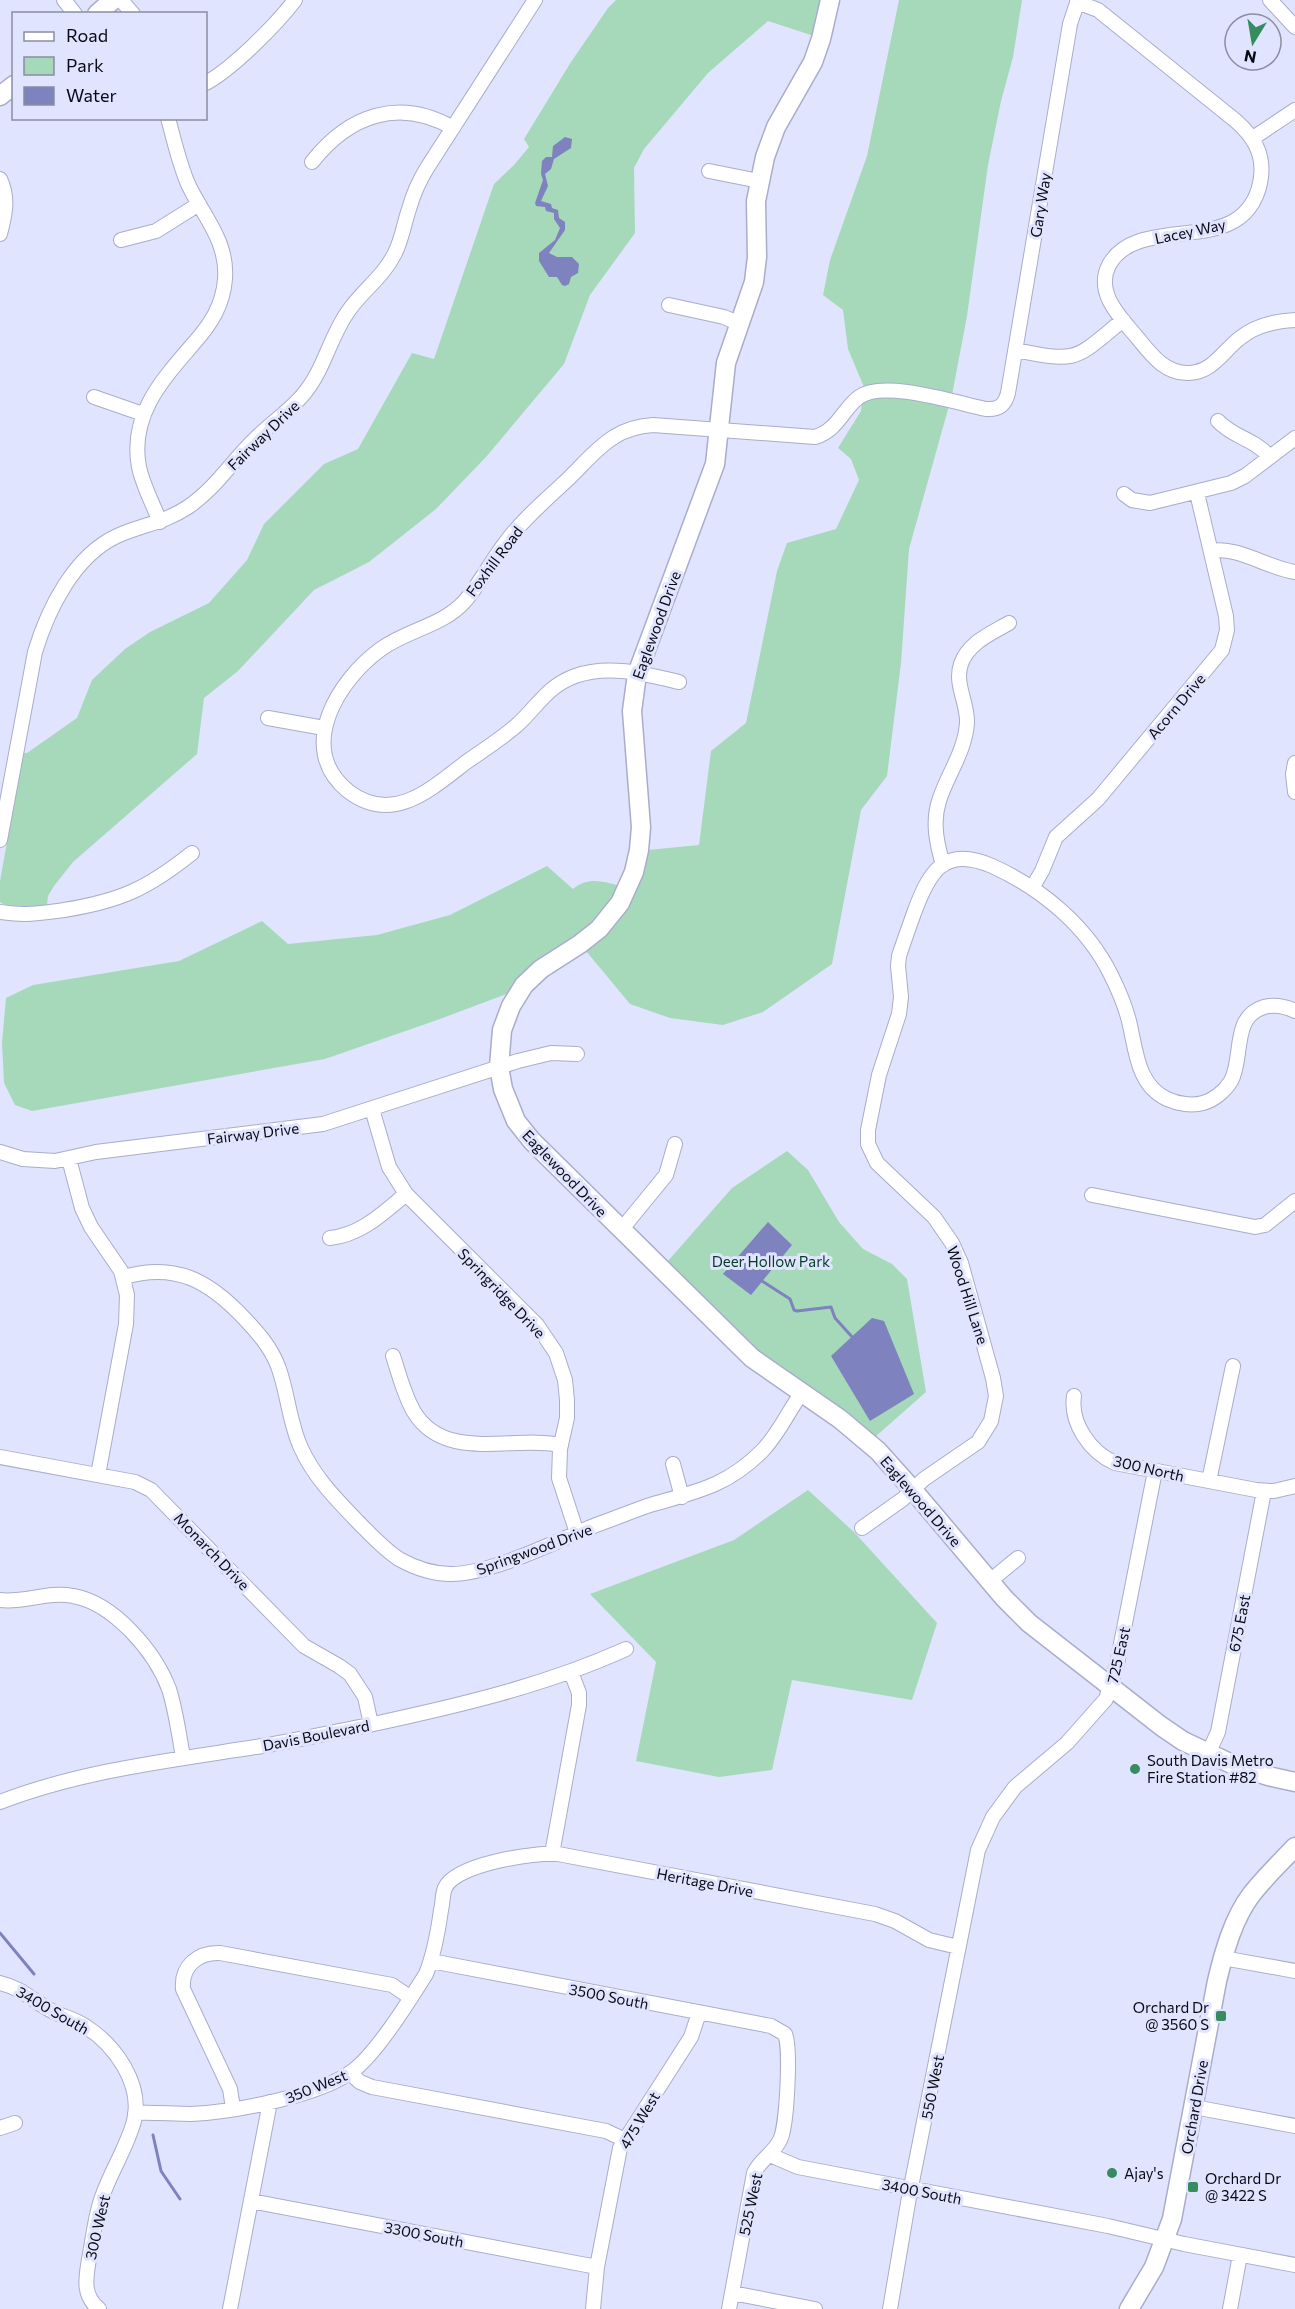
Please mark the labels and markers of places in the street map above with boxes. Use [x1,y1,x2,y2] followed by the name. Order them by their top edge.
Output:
[1147,1751,1274,1786] place label: South Davis Metro Fire Station #82
[1128,1762,1142,1776] marker: South Davis Metro Fire Station #82
[1133,1998,1209,2033] place label: Orchard Dr @ 3560 S
[1214,2009,1228,2023] marker: Orchard Dr @ 3560 S
[1124,2164,1164,2182] place label: Ajay's
[1105,2166,1119,2180] marker: Ajay's
[1205,2169,1281,2204] place label: Orchard Dr @ 3422 S
[1186,2180,1200,2194] marker: Orchard Dr @ 3422 S

